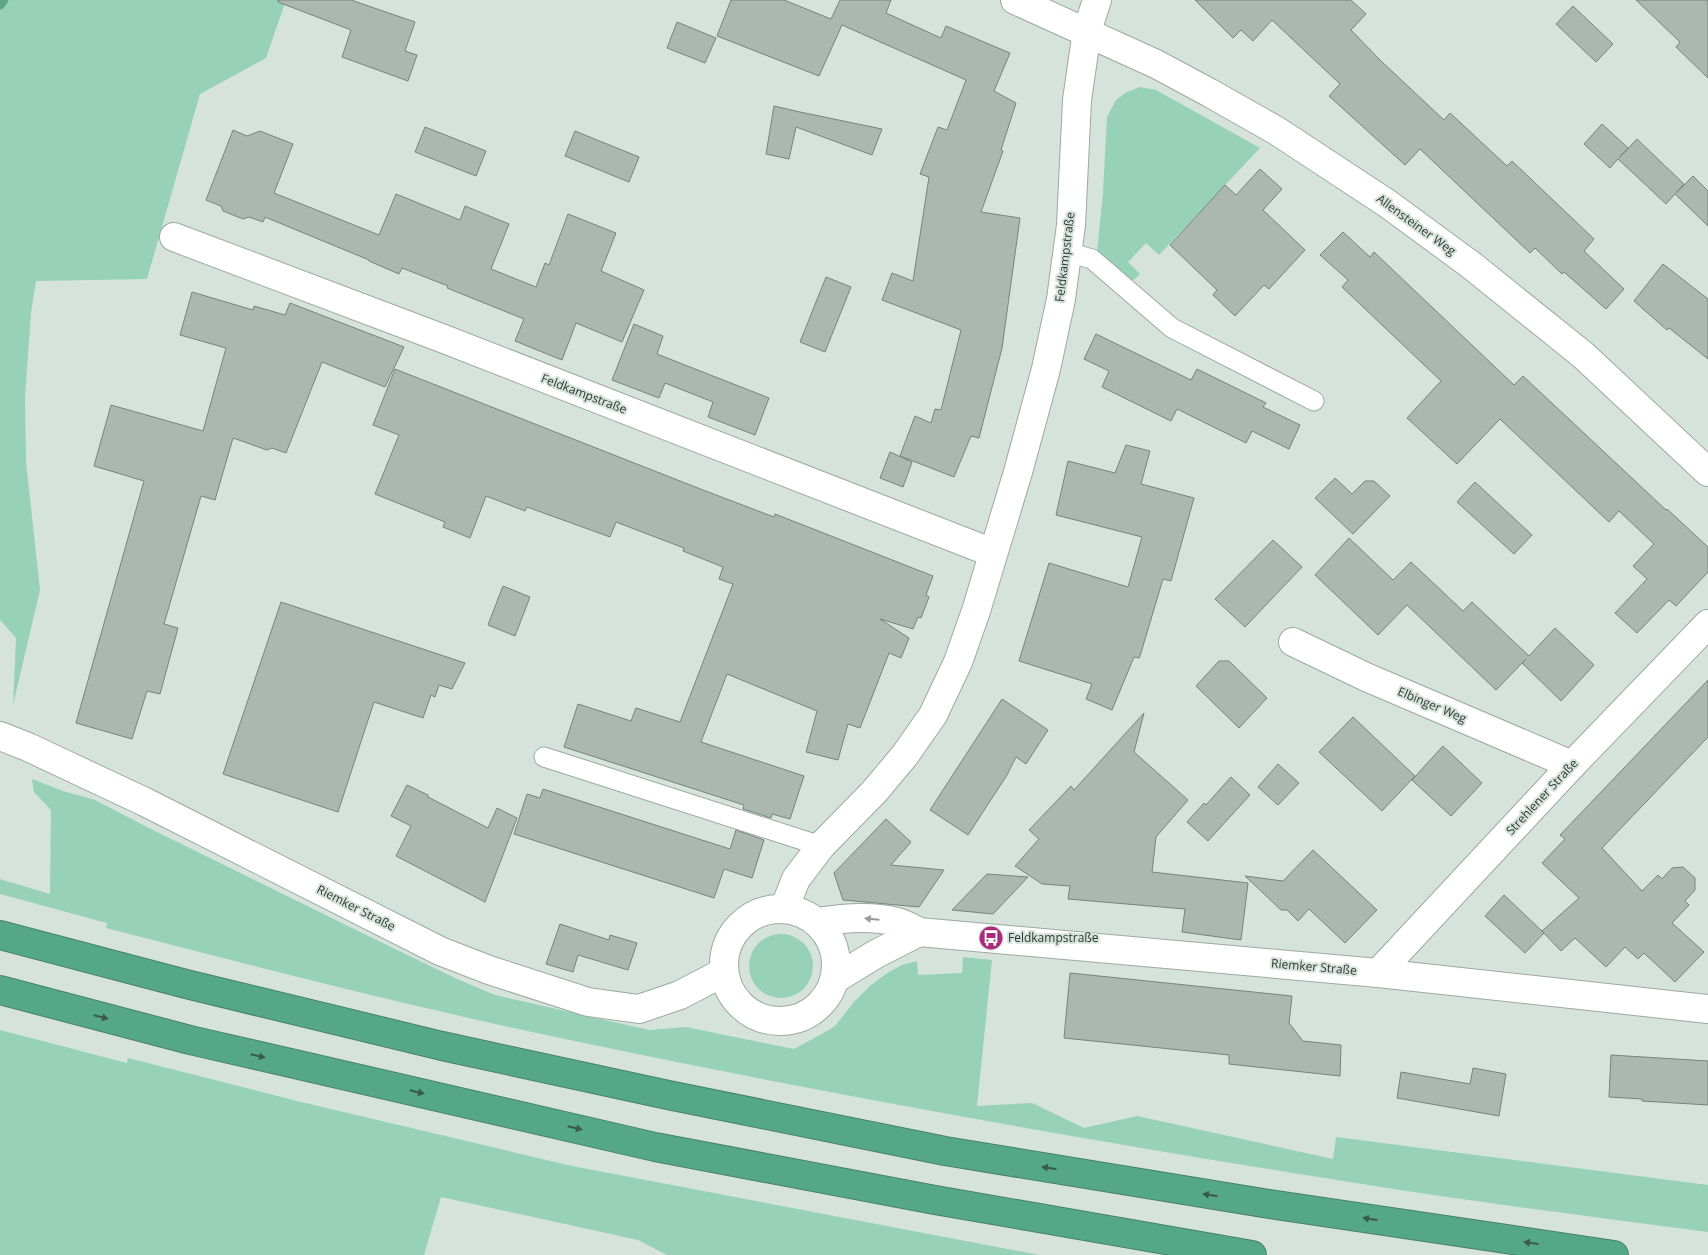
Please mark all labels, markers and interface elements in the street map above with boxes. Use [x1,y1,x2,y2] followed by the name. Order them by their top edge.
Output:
[1373,190,1460,259] street label: Allensteiner Weg
[1051,211,1078,303] street label: Feldkampstraße
[539,369,630,418] street label: Feldkampstraße
[1395,682,1470,727] street label: Elbinger Weg
[1502,755,1582,838] street label: Strehlener Straße
[314,880,399,935] street label: Riemker Straße
[864,915,880,923] one-way arrow
[978,925,1004,951] bus stop icon: Feldkampstraße
[1008,929,1099,946] place label: Feldkampstraße
[1270,954,1358,979] street label: Riemker Straße
[93,1013,108,1021] one-way arrow
[251,1052,266,1060] one-way arrow
[409,1088,424,1096] one-way arrow
[568,1124,583,1132] one-way arrow
[1041,1164,1057,1172] one-way arrow
[1201,1190,1217,1198] one-way arrow
[1362,1215,1378,1223] one-way arrow
[1523,1239,1539,1247] one-way arrow

